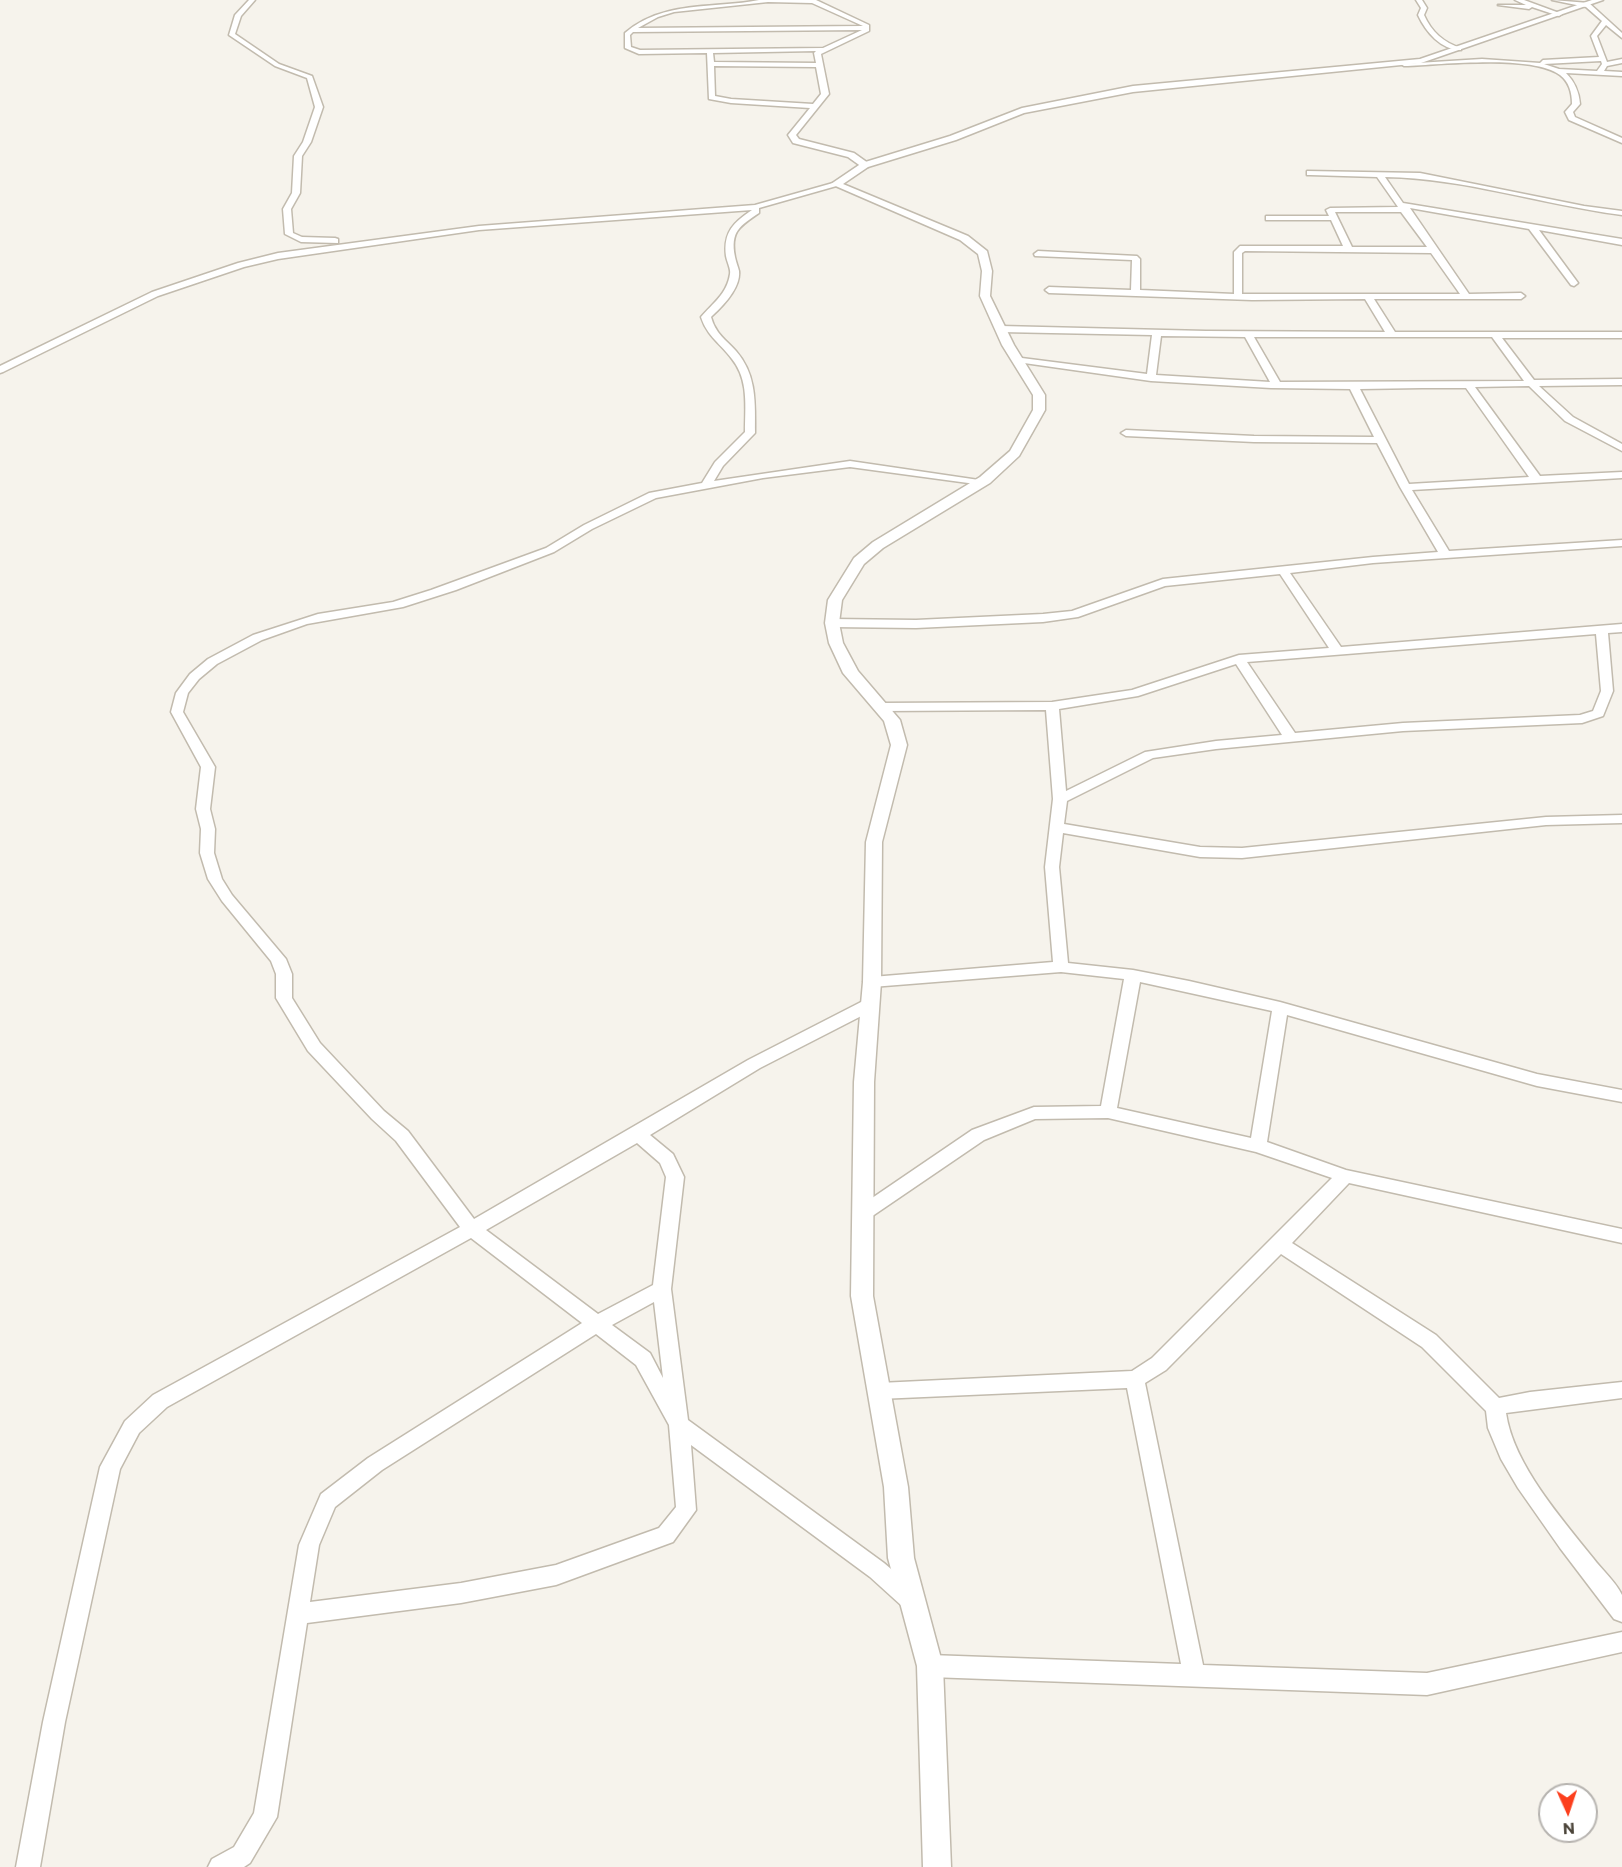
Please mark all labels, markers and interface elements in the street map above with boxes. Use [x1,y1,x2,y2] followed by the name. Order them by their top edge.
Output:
[1538,1783,1598,1843] north arrow
[1562,1820,1575,1839] text: N

